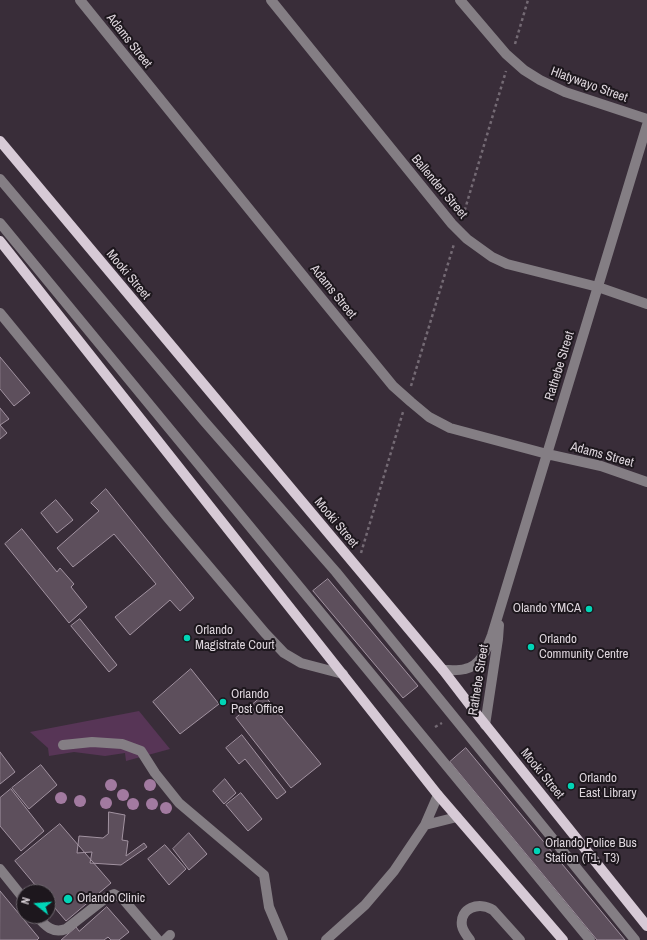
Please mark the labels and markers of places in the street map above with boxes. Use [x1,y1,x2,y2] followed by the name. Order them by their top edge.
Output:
[513,601,581,617] place label: Olando YMCA
[584,604,594,614] marker: Olando YMCA
[195,623,274,654] place label: Orlando Magistrate Court
[539,632,628,663] place label: Orlando Community Centre
[182,633,192,643] marker: Orlando Magistrate Court
[526,642,536,652] marker: Orlando Community Centre
[231,687,284,718] place label: Orlando Post Office
[218,697,228,707] marker: Orlando Post Office
[579,771,636,802] place label: Orlando East Library
[566,781,576,791] marker: Orlando East Library
[545,836,637,867] place label: Orlando Police Bus Station (T1, T3)
[532,846,542,856] marker: Orlando Police Bus Station (T1, T3)
[77,891,145,907] place label: Orlando Clinic
[62,893,74,905] marker: Orlando Clinic

